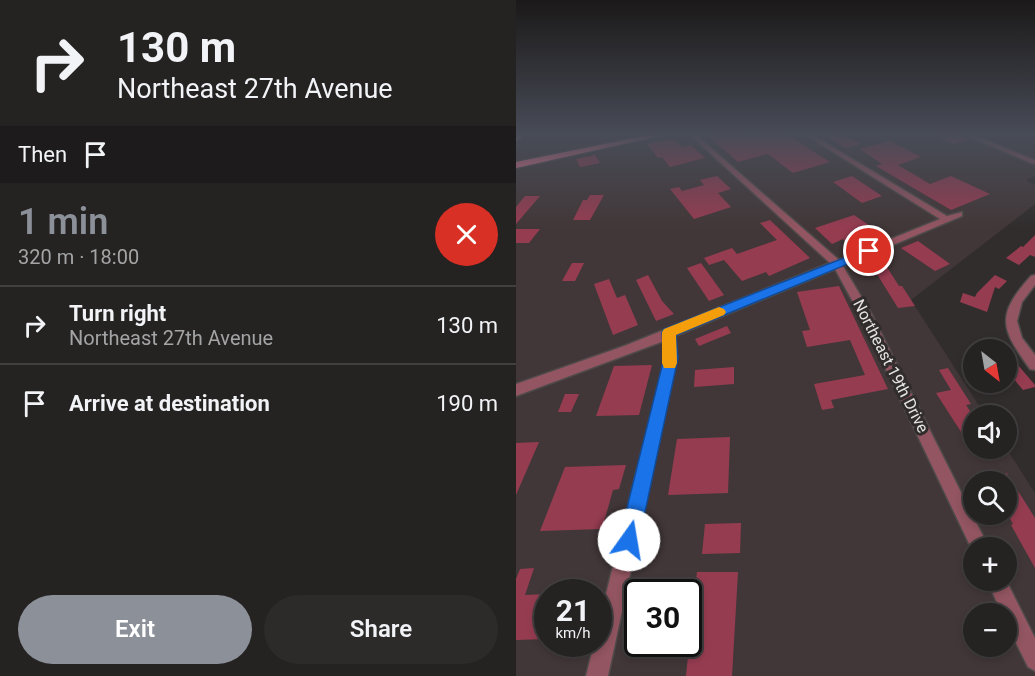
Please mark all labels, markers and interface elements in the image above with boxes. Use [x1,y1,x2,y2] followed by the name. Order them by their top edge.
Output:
[117,23,236,72] text: 130 m
[18,24,96,102] icon: right
[117,73,393,105] text: Northeast 27th Avenue
[79,138,112,171] icon: arrive
[18,142,67,167] text: Then
[18,201,108,243] text: 1 min
[435,203,498,266] button: close
[843,225,894,276] pin
[852,234,885,267] icon: arrive
[18,245,139,269] text: 320 m · 18:00
[849,296,933,436] street label: Northeast 19th Drive
[69,301,166,326] text: Turn right
[18,309,51,342] icon: right
[436,313,498,338] text: 130 m
[69,326,273,350] text: Northeast 27th Avenue
[963,339,1017,393] north arrow
[963,339,1017,657] map controls
[18,387,51,420] icon: arrive
[69,391,270,416] text: Arrive at destination
[436,391,498,416] text: 190 m
[963,405,1017,459] button: sound
[963,471,1017,525] button: search
[597,508,661,572] position arrow
[963,537,1017,591] button: +
[624,579,702,657] speed limit sign: 30
[556,593,590,628] text: 21
[18,595,252,664] button: Exit
[264,595,498,664] button: Share
[963,603,1017,657] button: −
[555,624,591,642] text: km/h

